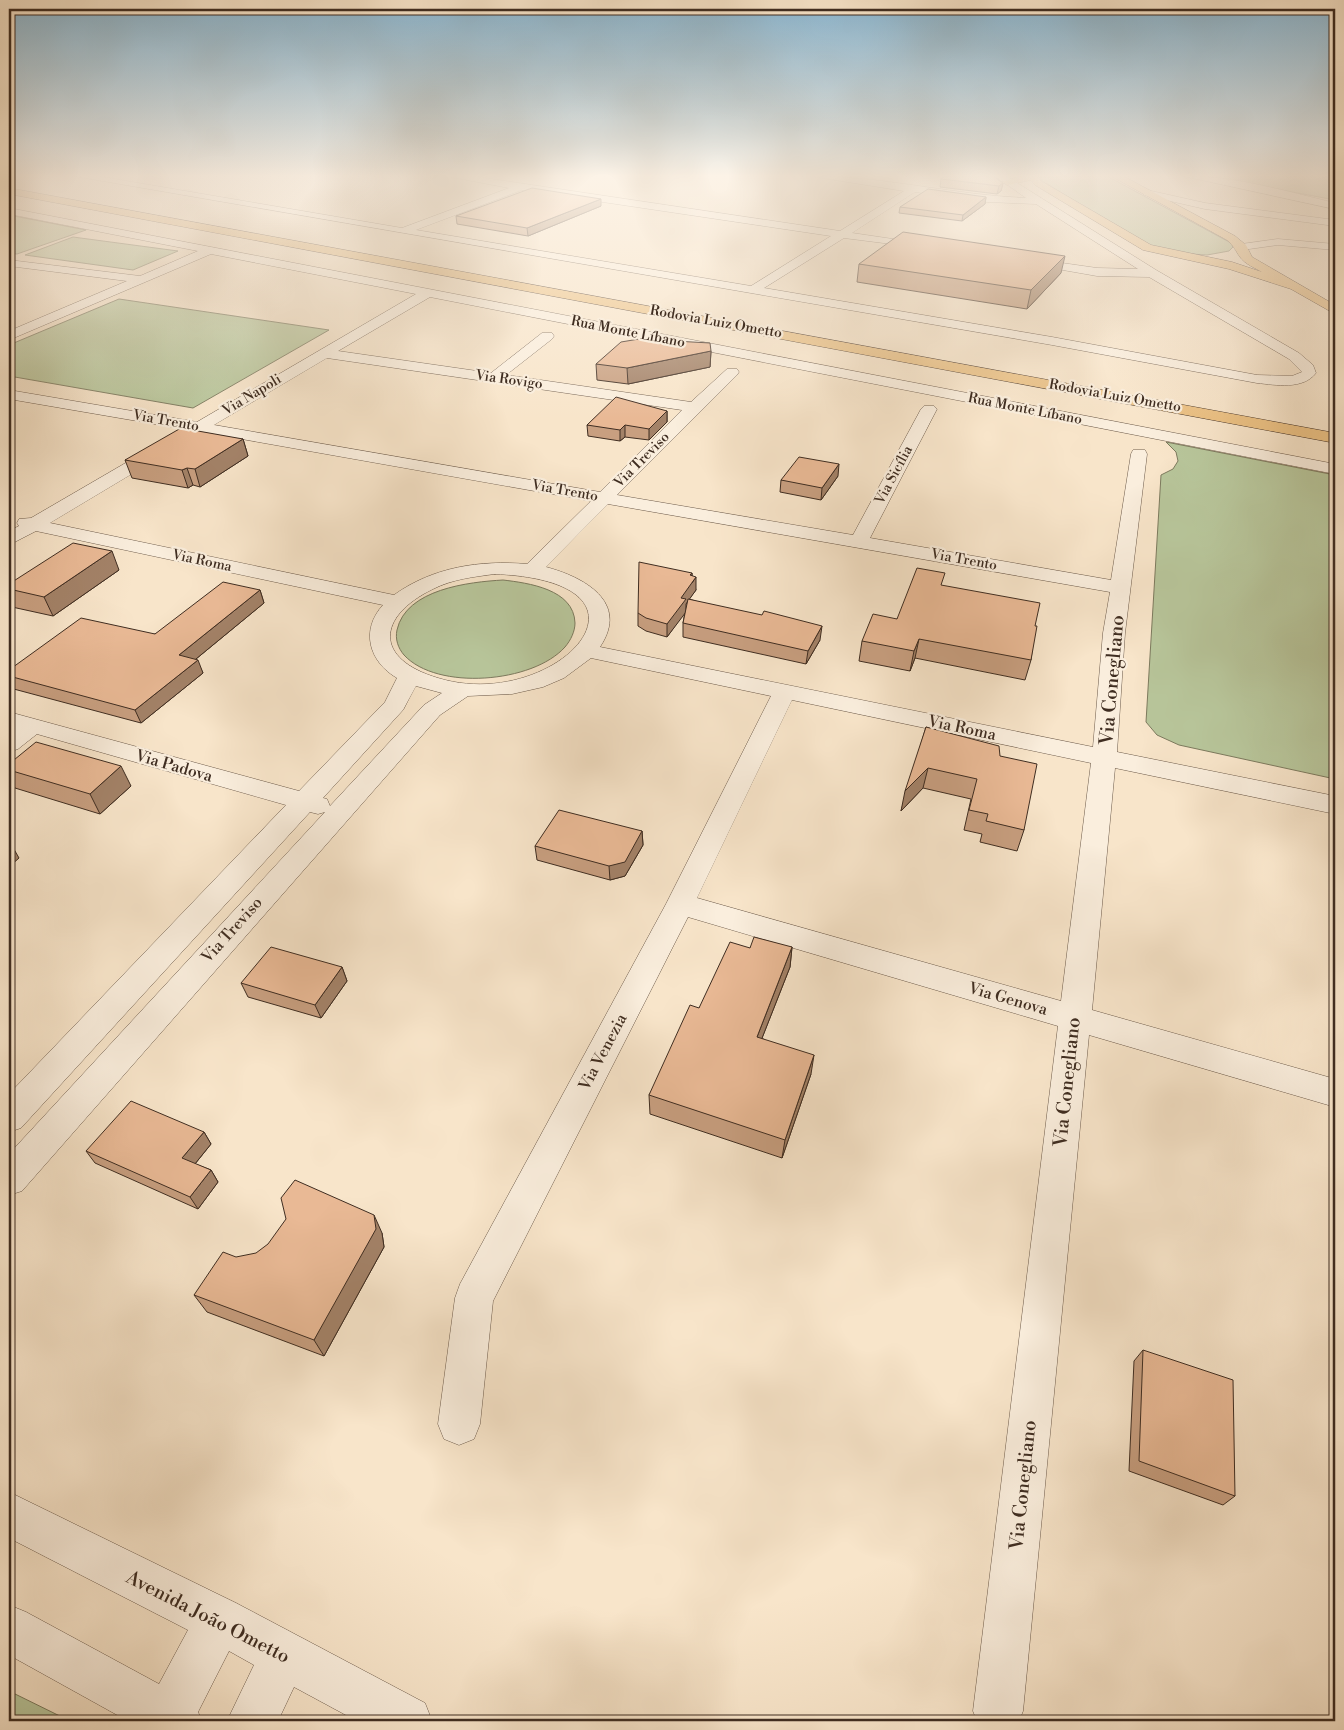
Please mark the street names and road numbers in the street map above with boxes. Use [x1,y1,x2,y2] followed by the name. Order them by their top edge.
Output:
[649,302,784,343] street label: Rodovia Luiz Ometto
[569,312,687,352] street label: Rua Monte Líbano
[473,366,544,394] street label: Via Rovigo
[218,370,285,420] street label: Via Napoli
[1048,376,1183,417] street label: Rodovia Luiz Ometto
[966,389,1084,429] street label: Rua Monte Líbano
[130,406,201,436] street label: Via Trento
[610,428,674,492] street label: Via Treviso
[871,442,917,508] street label: Via Sicília
[529,476,600,506] street label: Via Trento
[928,545,999,575] street label: Via Trento
[170,546,234,576] street label: Via Roma
[1094,614,1130,747] street label: Via Conegliano
[925,711,999,745] street label: Via Roma
[132,745,216,787] street label: Via Padova
[197,893,267,968] street label: Via Treviso
[965,978,1051,1020] street label: Via Genova
[574,1009,632,1095] street label: Via Venezia
[1048,1016,1086,1149] street label: Via Conegliano
[1004,1419,1042,1552] street label: Via Conegliano
[121,1565,294,1669] street label: Avenida João Ometto

